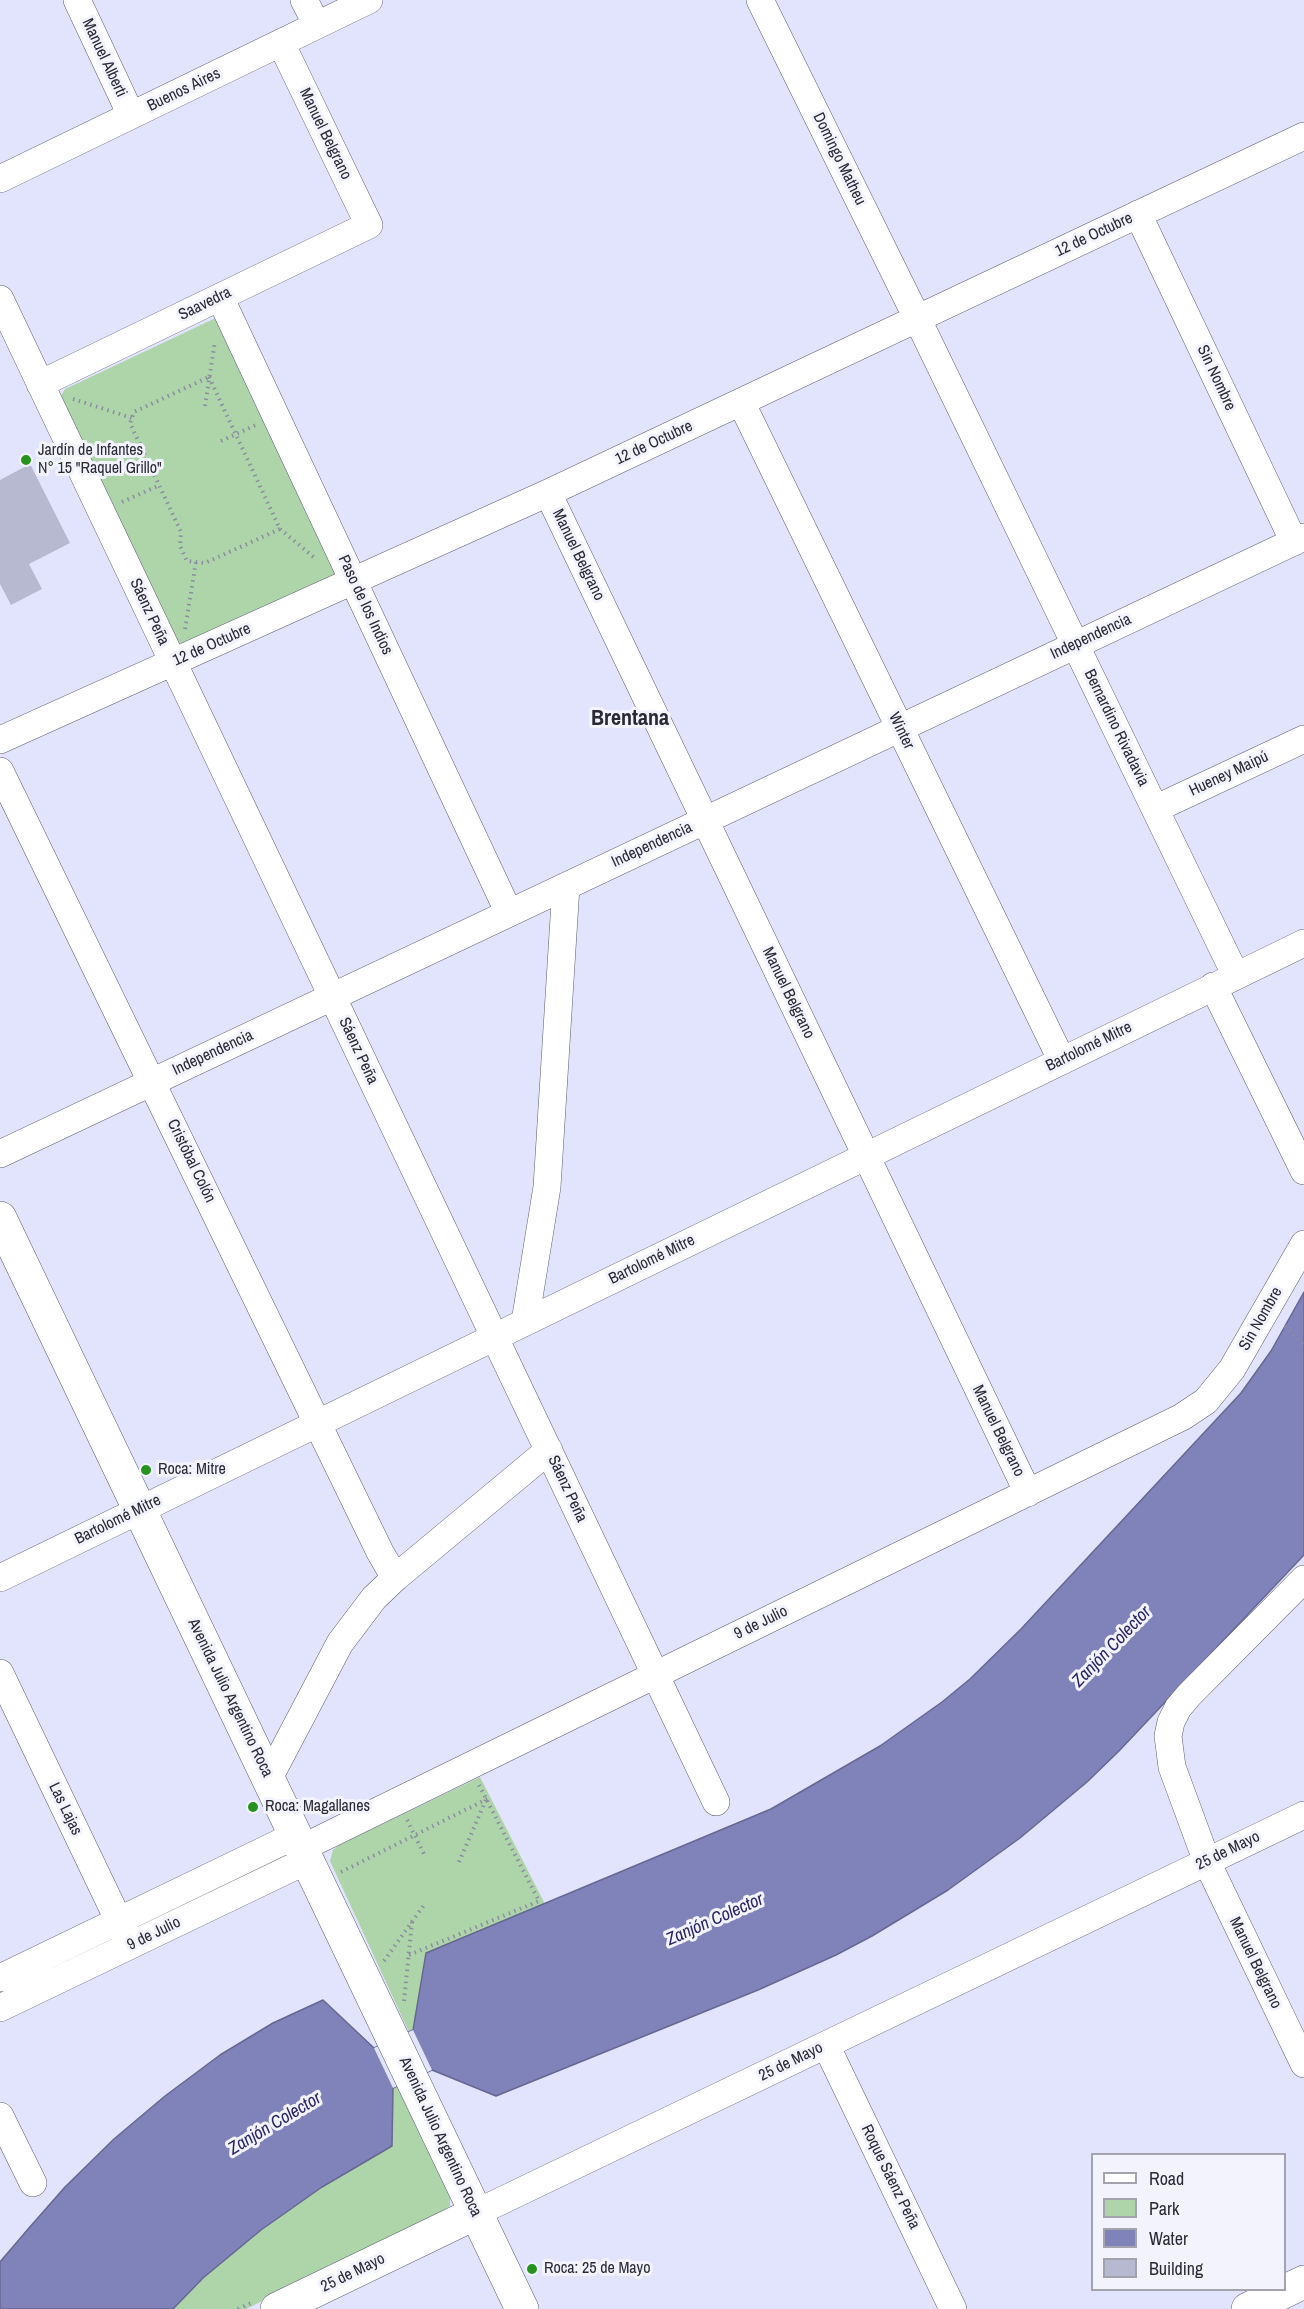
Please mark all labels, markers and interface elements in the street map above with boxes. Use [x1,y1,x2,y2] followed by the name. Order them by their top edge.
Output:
[77,16,131,100] street label: Manuel Alberti
[144,64,224,116] street label: Buenos Aires
[295,85,355,183] street label: Manuel Belgrano
[808,110,870,208] street label: Domingo Matheu
[1052,209,1136,261] street label: 12 de Octubre
[176,283,234,325] street label: Saavedra
[1193,342,1239,414] street label: Sin Nombre
[612,417,696,469] street label: 12 de Octubre
[38,441,162,479] place label: Jardín de Infantes N° 15 "Raquel Grillo"
[19,453,33,467] marker: Jardín de Infantes N° 15 "Raquel Grillo"
[548,506,608,604] street label: Manuel Belgrano
[333,552,397,658] street label: Paso de los Indios
[125,576,173,648] street label: Sáenz Peña
[1048,610,1134,664] street label: Independencia
[170,619,254,671] street label: 12 de Octubre
[1079,666,1153,790] street label: Bernardino Rivadavia
[591,706,669,732] district label: Brentana
[884,709,918,753] street label: Winter
[1186,747,1272,801] street label: Hueney Maipú
[609,818,695,872] street label: Independencia
[758,944,818,1042] street label: Manuel Belgrano
[334,1015,382,1087] street label: Sáenz Peña
[1043,1018,1135,1076] street label: Bartolomé Mitre
[170,1026,256,1080] street label: Independencia
[163,1116,219,1206] street label: Cristóbal Colón
[606,1231,698,1289] street label: Bartolomé Mitre
[1235,1284,1287,1354] street label: Sin Nombre
[968,1382,1028,1480] street label: Manuel Belgrano
[543,1453,591,1525] street label: Sáenz Peña
[158,1460,226,1480] place label: Roca: Mitre
[139,1463,153,1477] marker: Roca: Mitre
[72,1491,164,1549] street label: Bartolomé Mitre
[731,1602,791,1644] street label: 9 de Julio
[1068,1602,1156,1692] water label: Zanjón Colector
[183,1616,277,1780] street label: Avenida Julio Argentino Roca
[44,1780,86,1838] street label: Las Lajas
[265,1797,370,1817] place label: Roca: Magallanes
[246,1800,260,1814] marker: Roca: Magallanes
[1193,1827,1263,1875] street label: 25 de Mayo
[663,1889,767,1951] water label: Zanjón Colector
[124,1913,184,1955] street label: 9 de Julio
[1225,1914,1285,2012] street label: Manuel Belgrano
[756,2038,826,2086] street label: 25 de Mayo
[395,2054,485,2220] street label: Avenida Julio Argentino Roca
[225,2088,325,2160] water label: Zanjón Colector
[856,2122,924,2232] street label: Roque Sáenz Peña
[1091,2153,1286,2291] legend
[1149,2166,1184,2191] text: Road
[1149,2196,1179,2221] text: Park
[1149,2226,1188,2251] text: Water
[318,2249,388,2297] street label: 25 de Mayo
[1149,2256,1203,2281] text: Building
[544,2259,650,2279] place label: Roca: 25 de Mayo
[525,2262,539,2276] marker: Roca: 25 de Mayo

